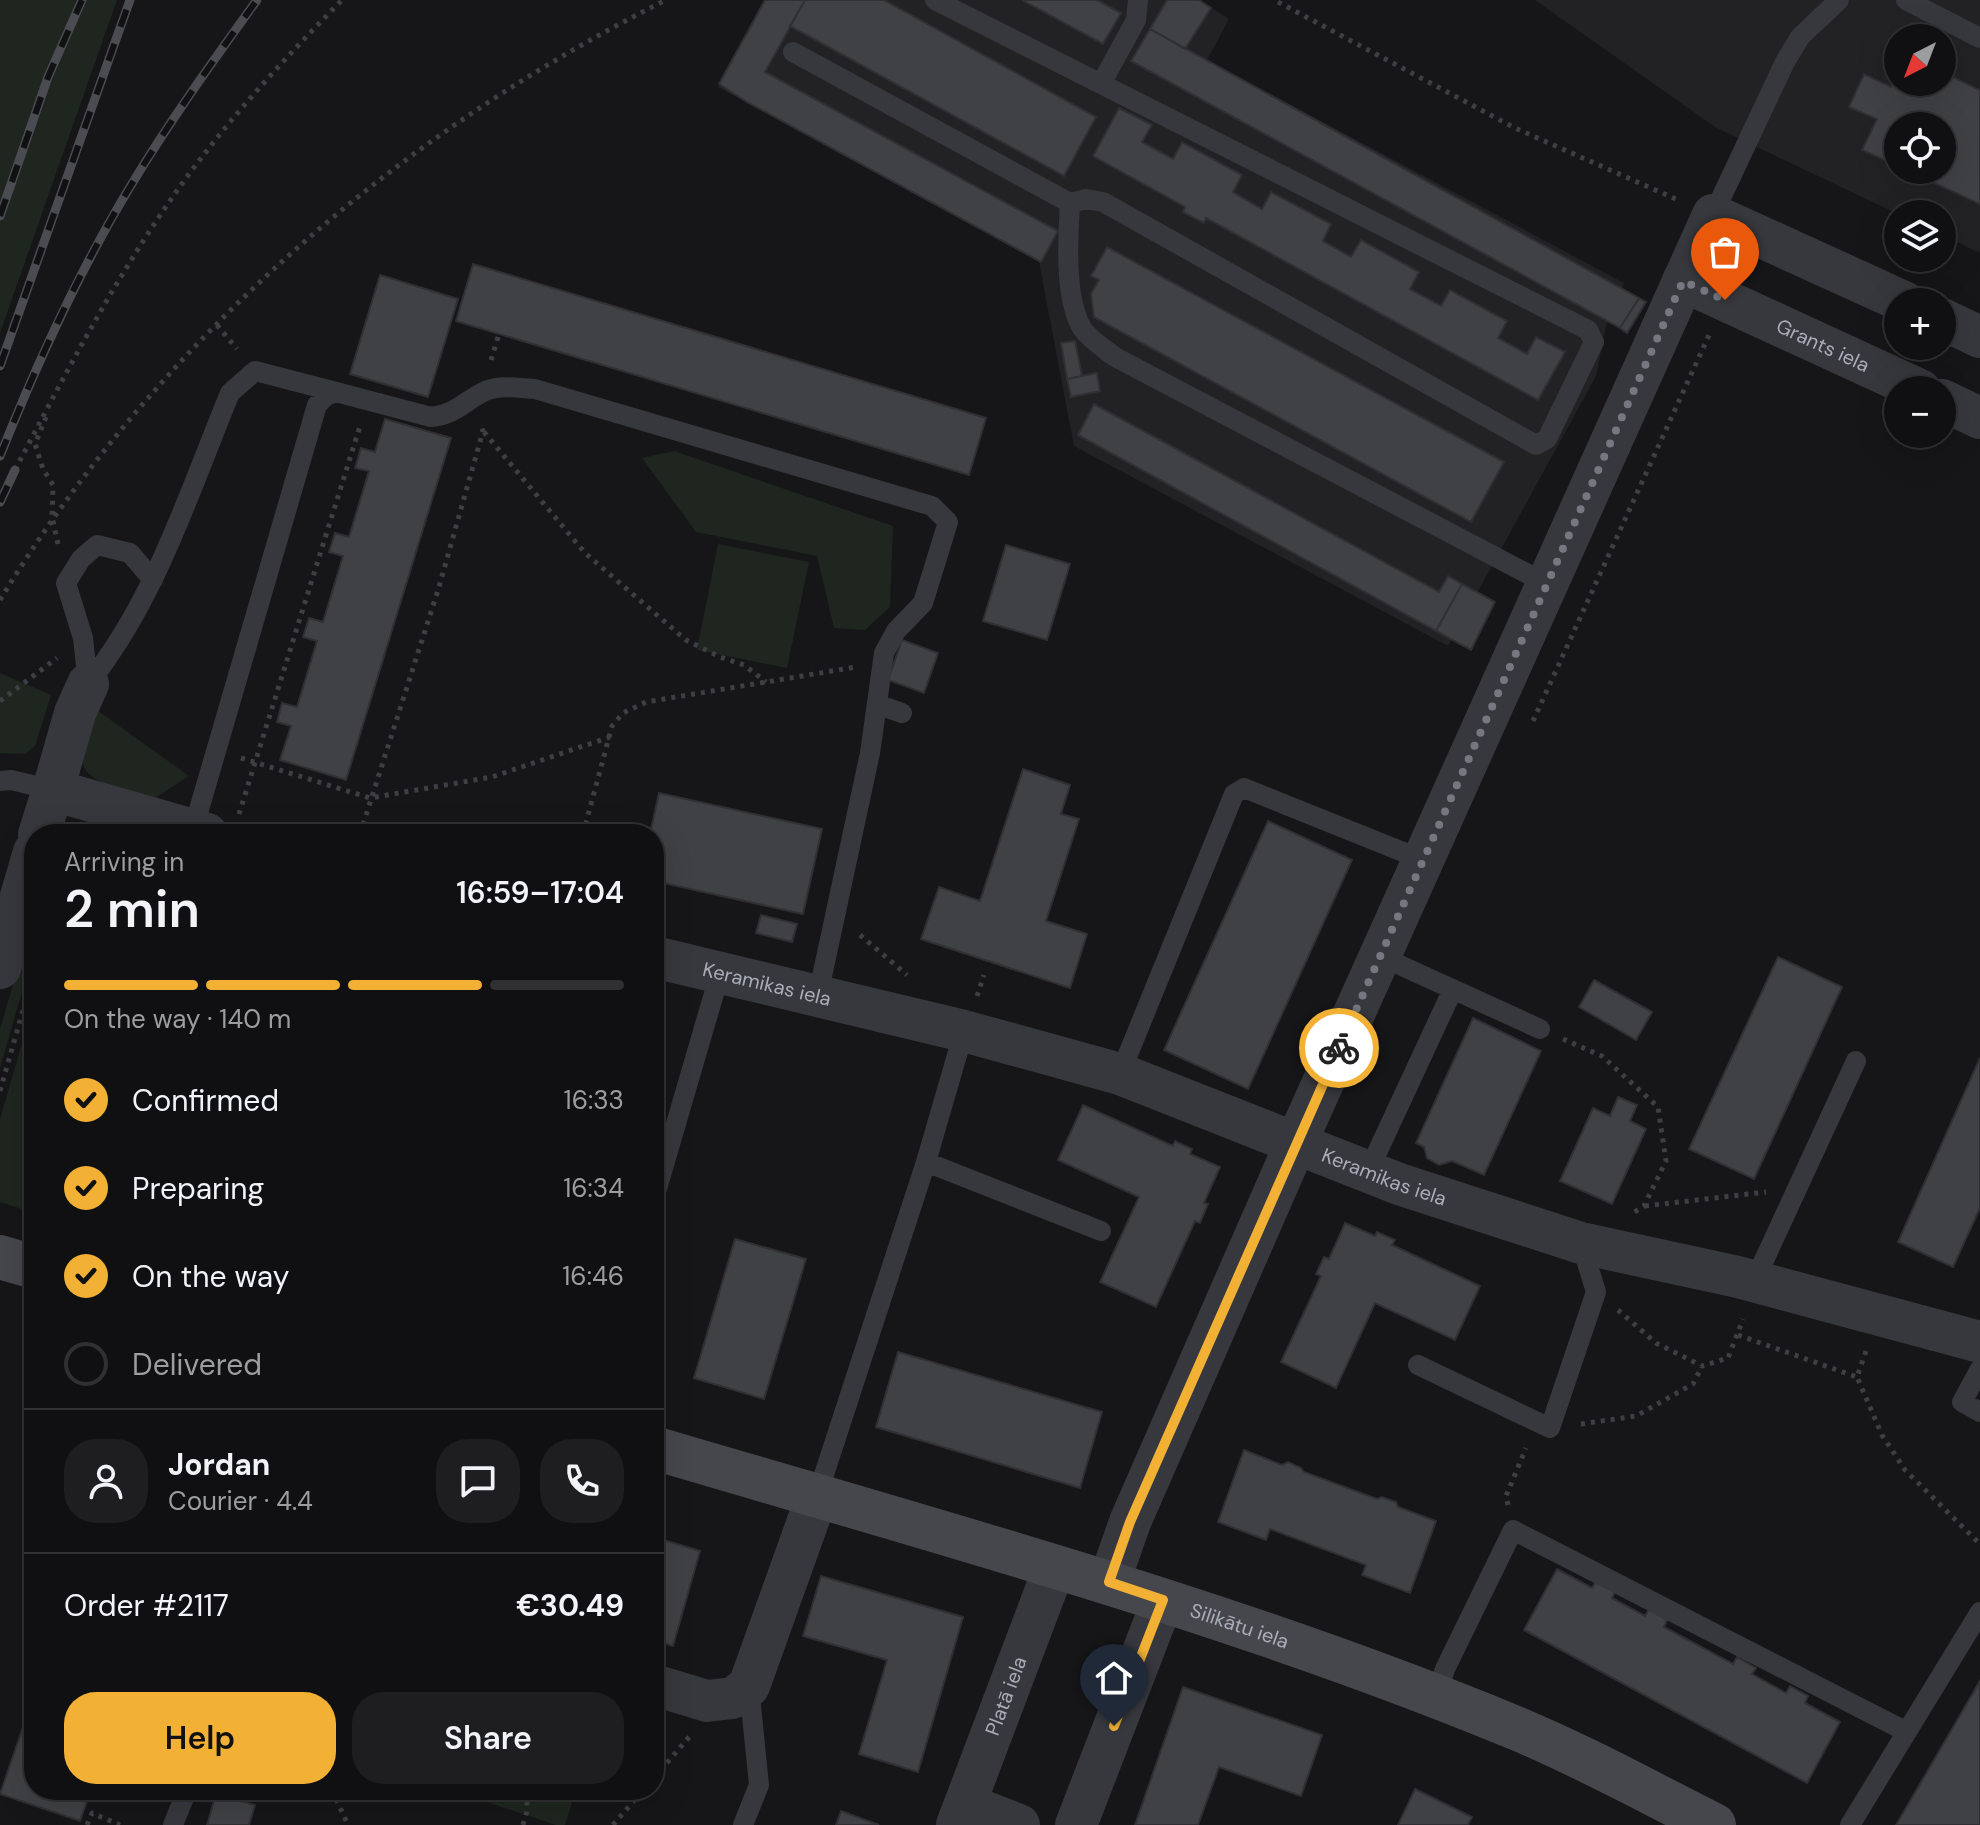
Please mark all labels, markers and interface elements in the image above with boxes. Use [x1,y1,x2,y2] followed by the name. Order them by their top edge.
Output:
[1884,24,1956,96] north arrow
[1884,24,1956,448] map controls
[1884,112,1956,184] button: locate
[1884,200,1956,272] button: layers
[1691,218,1759,300] pin
[1703,230,1747,274] icon: bag
[1884,288,1956,360] button: +
[1772,313,1874,378] street label: Grants iela
[1884,376,1956,448] button: −
[64,845,184,879] text: Arriving in
[456,873,624,912] text: 16:59–17:04
[64,875,200,943] text: 2 min
[700,956,834,1012] street label: Keramikas iela
[64,1002,291,1036] text: On the way · 140 m
[1299,1008,1379,1088] courier
[1317,1026,1361,1070] icon: bike
[64,1078,108,1122] icon: check
[132,1081,279,1120] text: Confirmed
[564,1083,624,1117] text: 16:33
[1318,1142,1450,1212] street label: Keramikas iela
[64,1166,108,1210] icon: check
[132,1169,264,1208] text: Preparing
[563,1171,624,1205] text: 16:34
[64,1254,108,1298] icon: check
[132,1257,289,1296] text: On the way
[562,1259,624,1293] text: 16:46
[132,1345,262,1384] text: Delivered
[64,1439,148,1523] button: person
[436,1439,520,1523] button: chat
[540,1439,624,1523] button: phone
[168,1445,270,1484] text: Jordan
[168,1484,313,1518] text: Courier · 4.4
[64,1586,229,1625] text: Order #2117
[516,1586,624,1625] text: €30.49
[1187,1597,1292,1654] street label: Silikātu iela
[1080,1644,1148,1726] pin
[979,1653,1033,1739] street label: Platā iela
[1092,1656,1136,1700] icon: home
[64,1692,336,1784] button: Help
[352,1692,624,1784] button: Share

